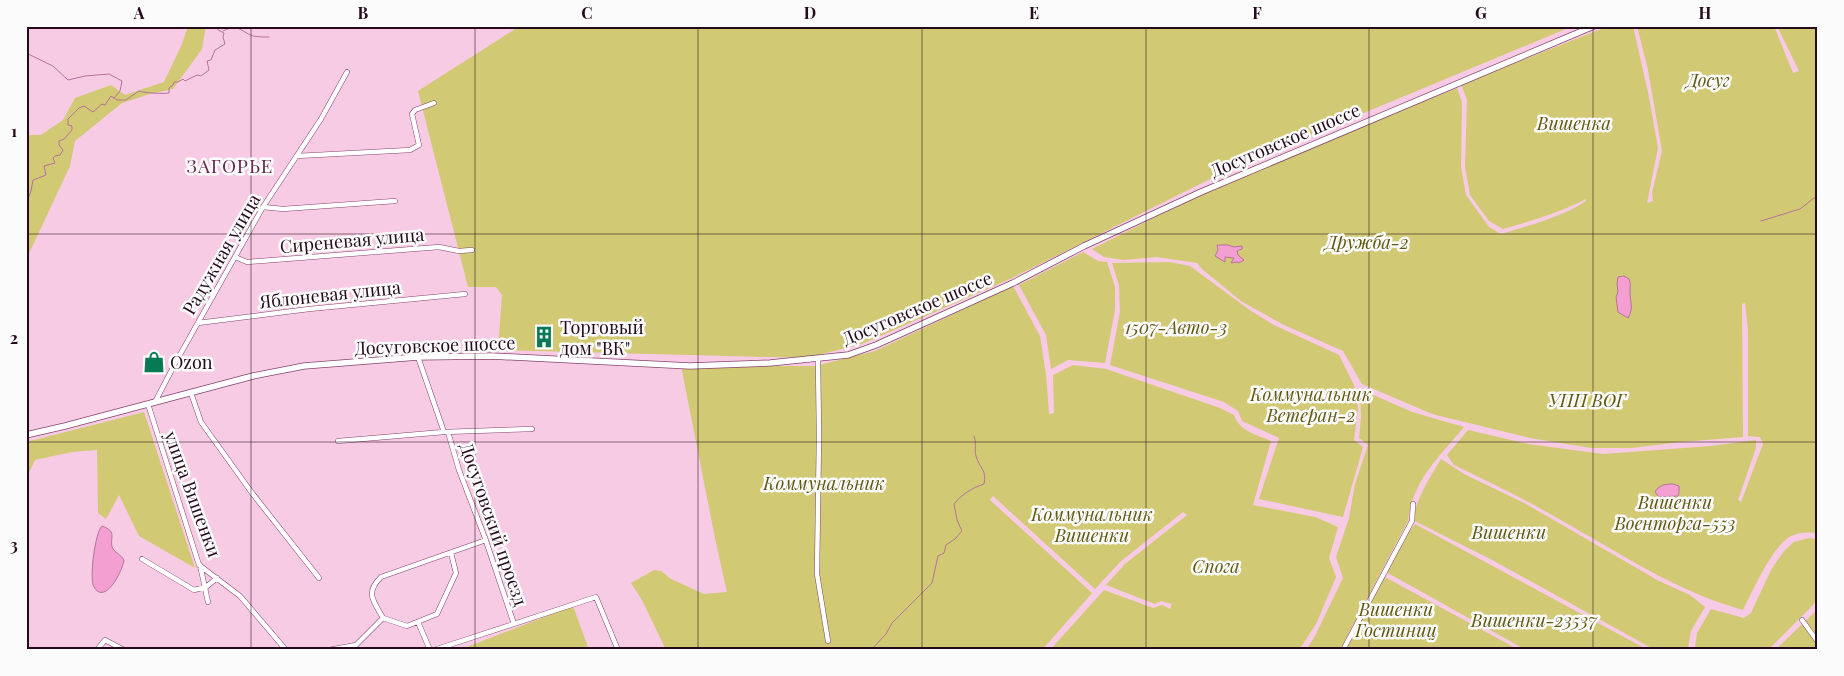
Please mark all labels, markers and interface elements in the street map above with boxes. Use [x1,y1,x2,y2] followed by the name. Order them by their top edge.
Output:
[133,2,145,23] text: A
[358,2,369,23] text: B
[581,2,593,23] text: C
[804,2,816,23] text: D
[1029,2,1039,23] text: E
[1252,2,1262,23] text: F
[1475,2,1487,23] text: G
[1699,2,1712,23] text: H
[1683,68,1730,92] park label: Досуг
[1206,98,1364,182] street label: Досуговское шоссе
[1536,111,1611,135] park label: Вишенка
[11,120,17,141] text: 1
[187,152,273,178] district label: ЗАГОРЬЕ
[177,189,265,319] street label: Радужная улица
[279,222,425,258] street label: Сиреневая улица
[1322,230,1409,254] park label: Дружба-2
[838,266,996,350] street label: Досуговское шоссе
[257,275,402,313] street label: Яблоневая улица
[560,315,644,360] place label: Торговый дом "ВК"
[1125,315,1227,339] park label: 1507-Авто-3
[531,324,557,350] building icon: Торговый дом "ВК"
[10,327,18,348] text: 2
[354,330,516,360] street label: Досуговское шоссе
[141,349,167,375] shop icon: Ozon
[170,350,213,374] place label: Ozon
[1249,382,1372,427] park label: Коммунальник Ветеран-2
[1548,388,1628,412] park label: УПП ВОГ
[159,427,227,560] street label: улица Вишенки
[455,439,533,609] street label: Досуговский проезд
[762,471,885,495] park label: Коммунальник
[1613,490,1736,535] park label: Вишенки Военторга-553
[1030,502,1153,547] park label: Коммунальник Вишенки
[1471,520,1546,544] park label: Вишенки
[10,534,18,555] text: 3
[1192,554,1240,578] park label: Спога
[1354,597,1437,642] park label: Вишенки Гостиниц
[1470,608,1598,632] park label: Вишенки-23537

